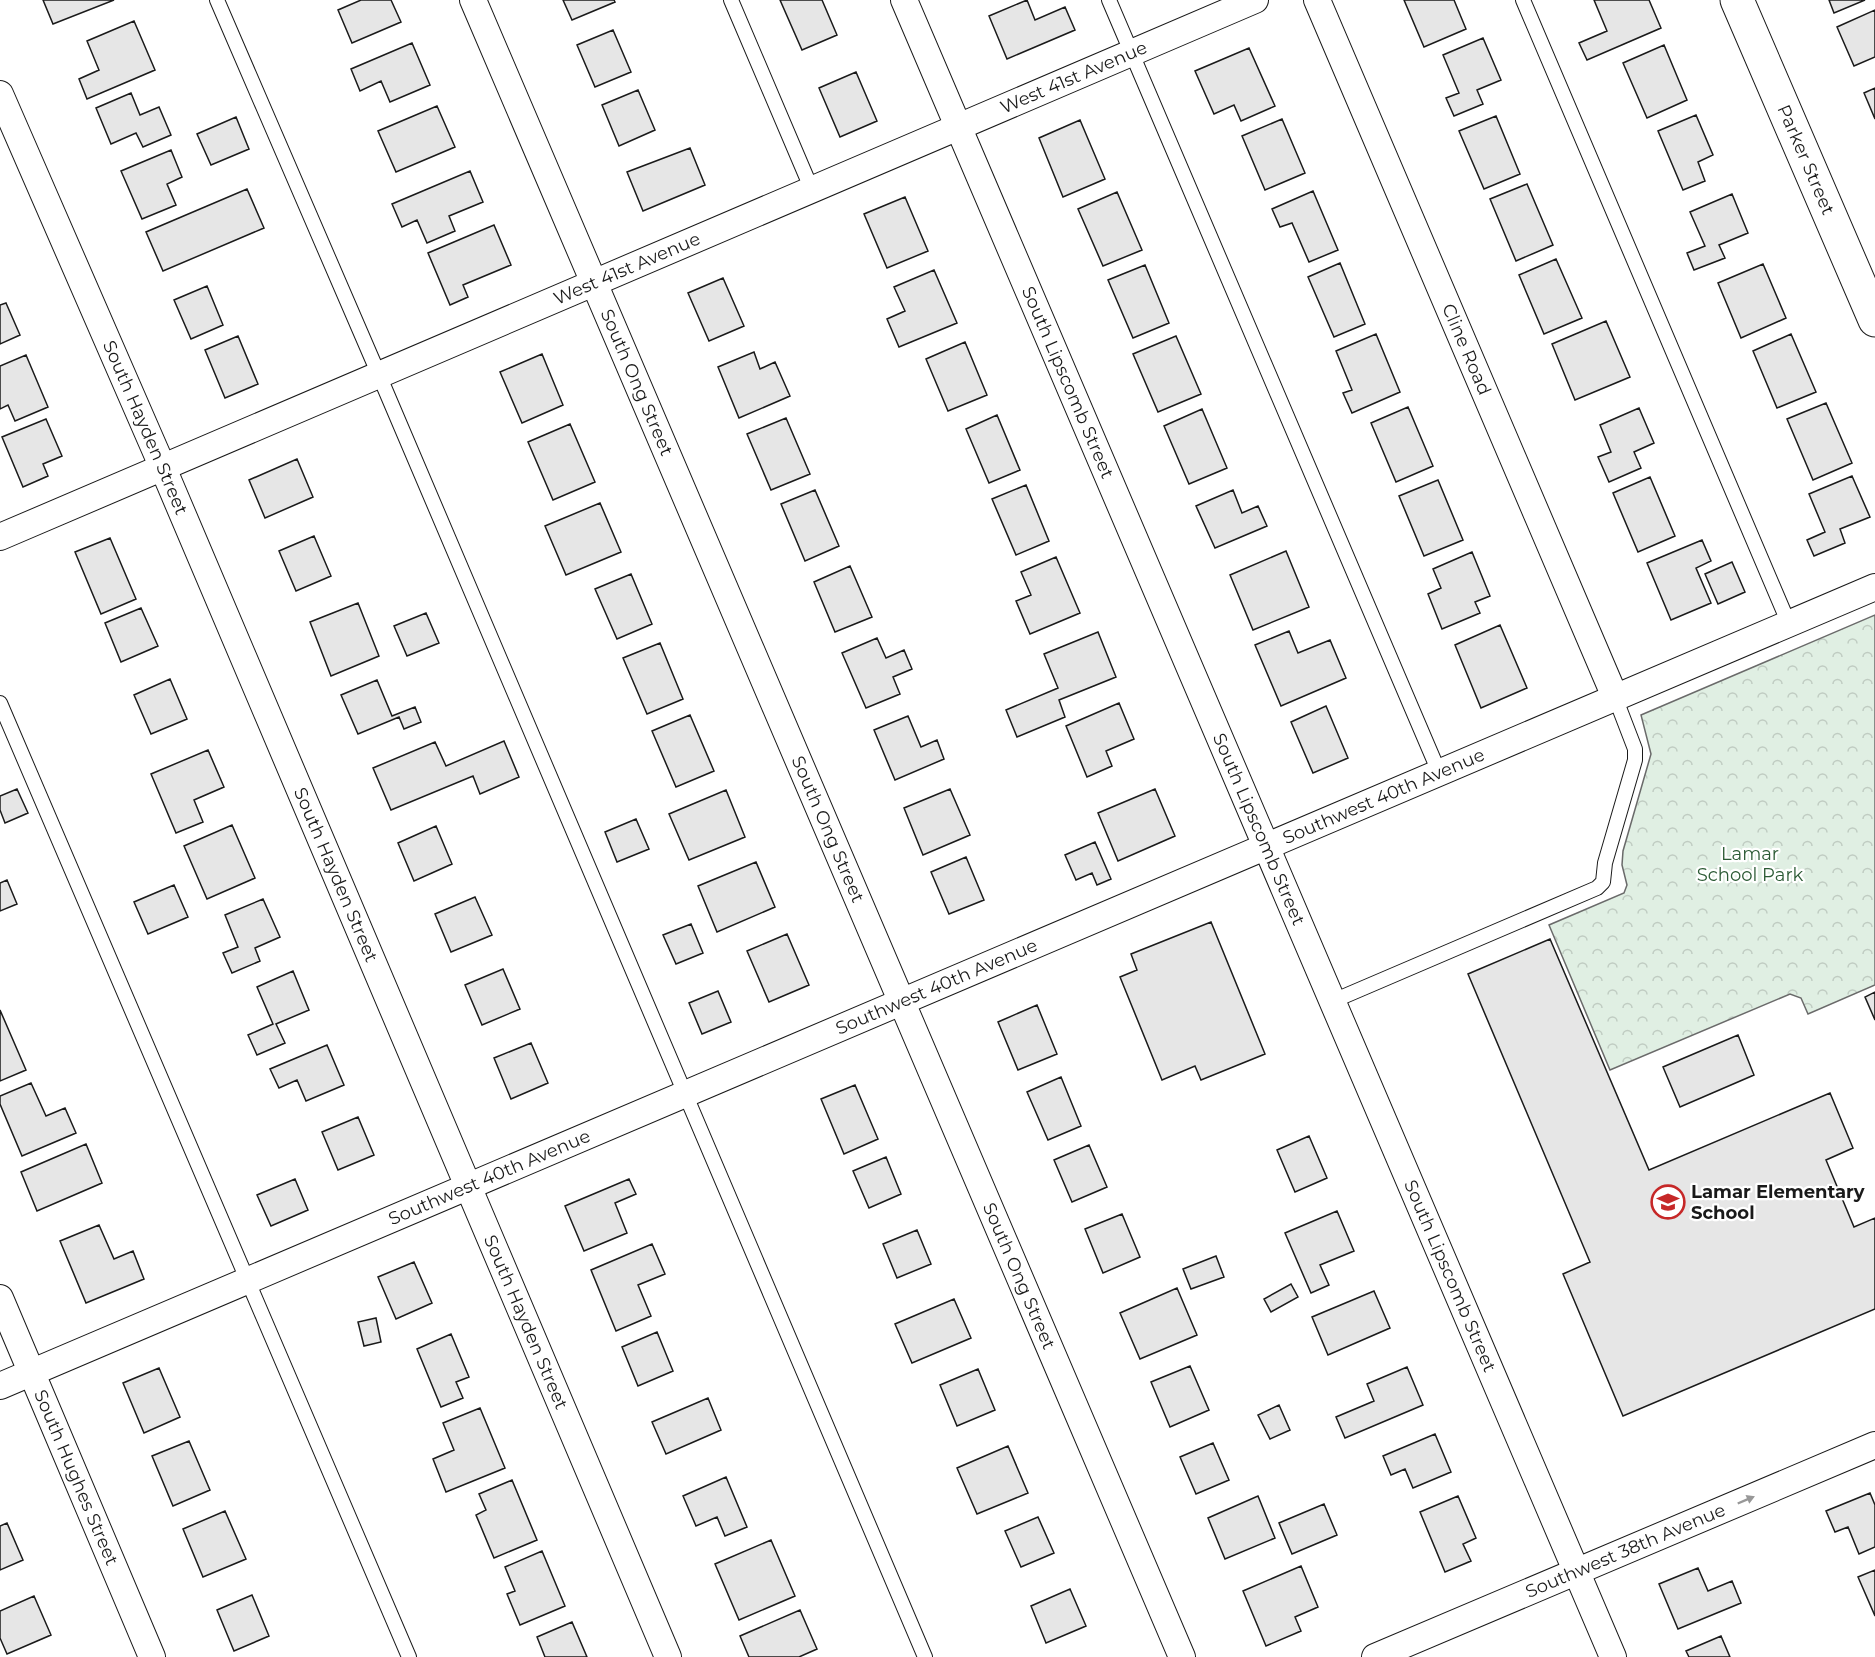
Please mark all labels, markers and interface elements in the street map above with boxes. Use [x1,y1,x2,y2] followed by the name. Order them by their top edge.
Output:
[997,36,1151,119] street label: West 41st Avenue
[1772,101,1839,218] street label: Parker Street
[550,228,704,310] street label: West 41st Avenue
[1017,283,1118,482] street label: South Lipscomb Street
[1437,300,1496,398] street label: Cline Road
[596,306,678,459] street label: South Ong Street
[98,337,193,518] street label: South Hayden Street
[1208,730,1310,929] street label: South Lipscomb Street
[1279,744,1488,849] street label: Southwest 40th Avenue
[787,753,869,906] street label: South Ong Street
[289,784,383,965] street label: South Hayden Street
[1697,843,1803,886] park label: Lamar School Park
[832,934,1041,1040] street label: Southwest 40th Avenue
[385,1125,594,1230] street label: Southwest 40th Avenue
[1399,1177,1501,1376] street label: South Lipscomb Street
[1691,1181,1865,1224] place label: Lamar Elementary School
[1650,1184,1686,1220] school or university icon: Lamar Elementary School
[978,1199,1060,1353] street label: South Ong Street
[479,1232,573,1413] street label: South Hayden Street
[29,1386,123,1569] street label: South Hughes Street
[1738,1495,1756,1505] one-way arrow
[1522,1499,1729,1603] street label: Southwest 38th Avenue

